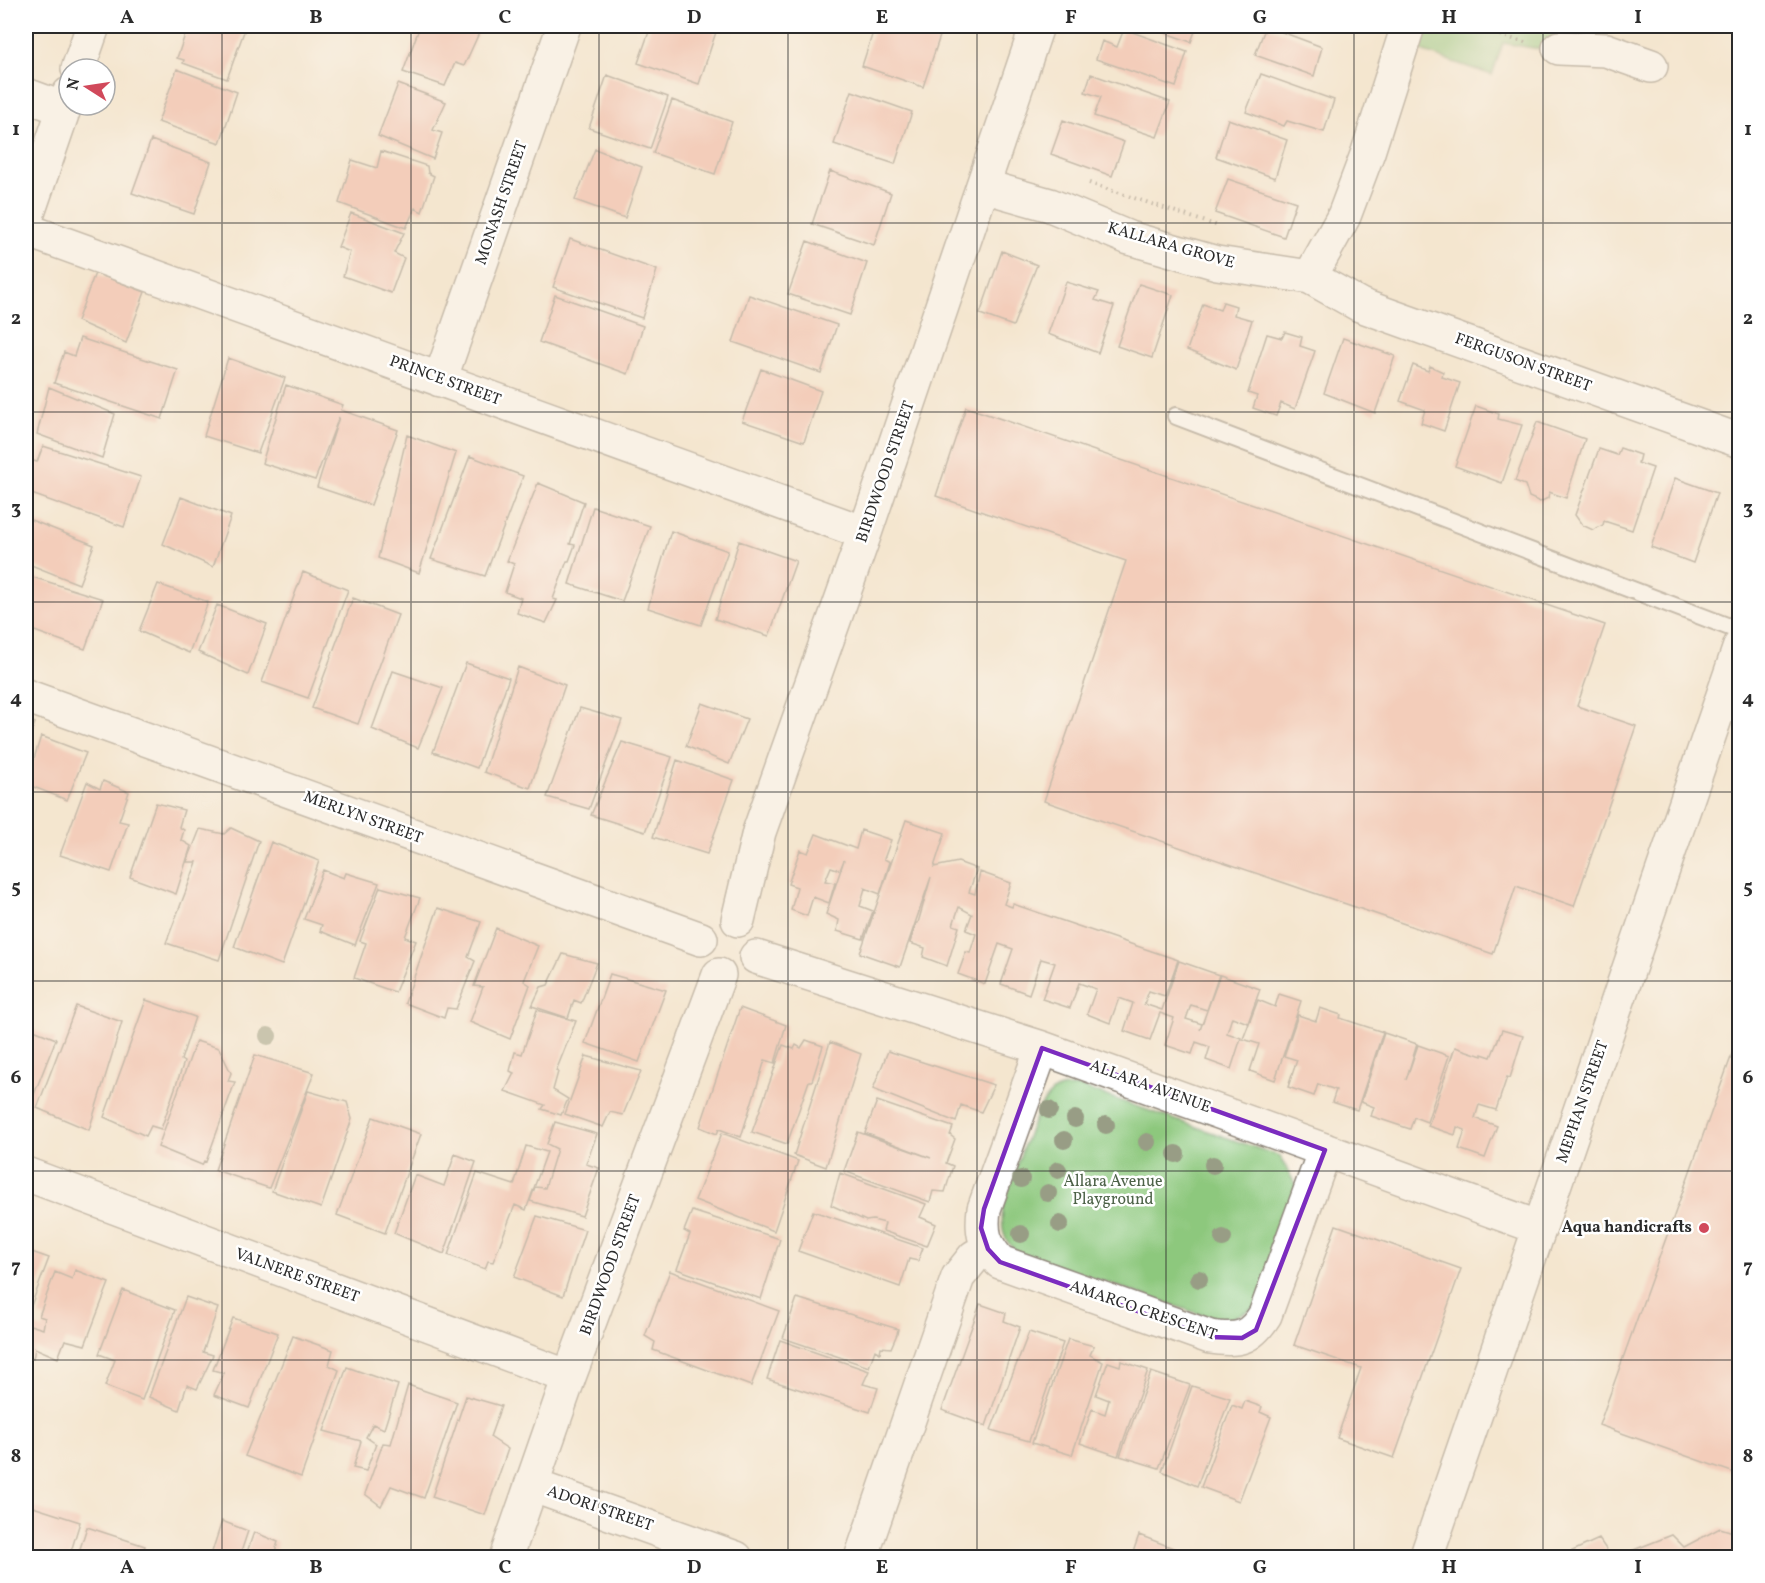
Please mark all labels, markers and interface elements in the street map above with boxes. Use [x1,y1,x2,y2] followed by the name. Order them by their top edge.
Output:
[120,4,134,32] text: A
[309,4,323,32] text: B
[499,4,512,32] text: C
[687,4,701,32] text: D
[876,4,888,32] text: E
[1065,4,1077,32] text: F
[1253,4,1267,32] text: G
[1441,4,1457,32] text: H
[1634,4,1642,32] text: I
[57,57,117,117] north arrow
[62,76,86,92] text: N
[12,116,20,144] text: 1
[1744,116,1752,144] text: 1
[470,138,534,268] street label: MONASH STREET
[1105,217,1237,275] street label: KALLARA GROVE
[11,305,21,333] text: 2
[1743,305,1753,333] text: 2
[1452,328,1594,398] street label: FERGUSON STREET
[386,351,504,411] street label: PRINCE STREET
[851,398,921,546] street label: BIRDWOOD STREET
[11,495,21,523] text: 3
[1743,495,1753,523] text: 3
[10,685,22,713] text: 4
[1742,685,1754,713] text: 4
[300,786,426,850] street label: MERLYN STREET
[11,874,21,902] text: 5
[1743,874,1753,902] text: 5
[1552,1038,1614,1166] street label: MEPHAN STREET
[1086,1055,1214,1119] street label: ALLARA AVENUE
[11,1064,22,1092] text: 6
[1743,1064,1754,1092] text: 6
[1063,1171,1163,1211] park label: Allara Avenue Playground
[575,1191,647,1339] street label: BIRDWOOD STREET
[1562,1217,1692,1239] place label: Aqua handicrafts
[1697,1221,1711,1235] marker: Aqua handicrafts
[232,1243,362,1309] street label: VALNERE STREET
[11,1253,21,1281] text: 7
[1743,1253,1753,1281] text: 7
[1066,1275,1220,1347] street label: AMARCO CRESCENT
[11,1443,21,1471] text: 8
[1743,1443,1753,1471] text: 8
[544,1481,656,1537] street label: ADORI STREET
[120,1554,134,1582] text: A
[309,1554,323,1582] text: B
[499,1554,512,1582] text: C
[687,1554,701,1582] text: D
[876,1554,888,1582] text: E
[1065,1554,1077,1582] text: F
[1253,1554,1267,1582] text: G
[1441,1554,1457,1582] text: H
[1634,1554,1642,1582] text: I

